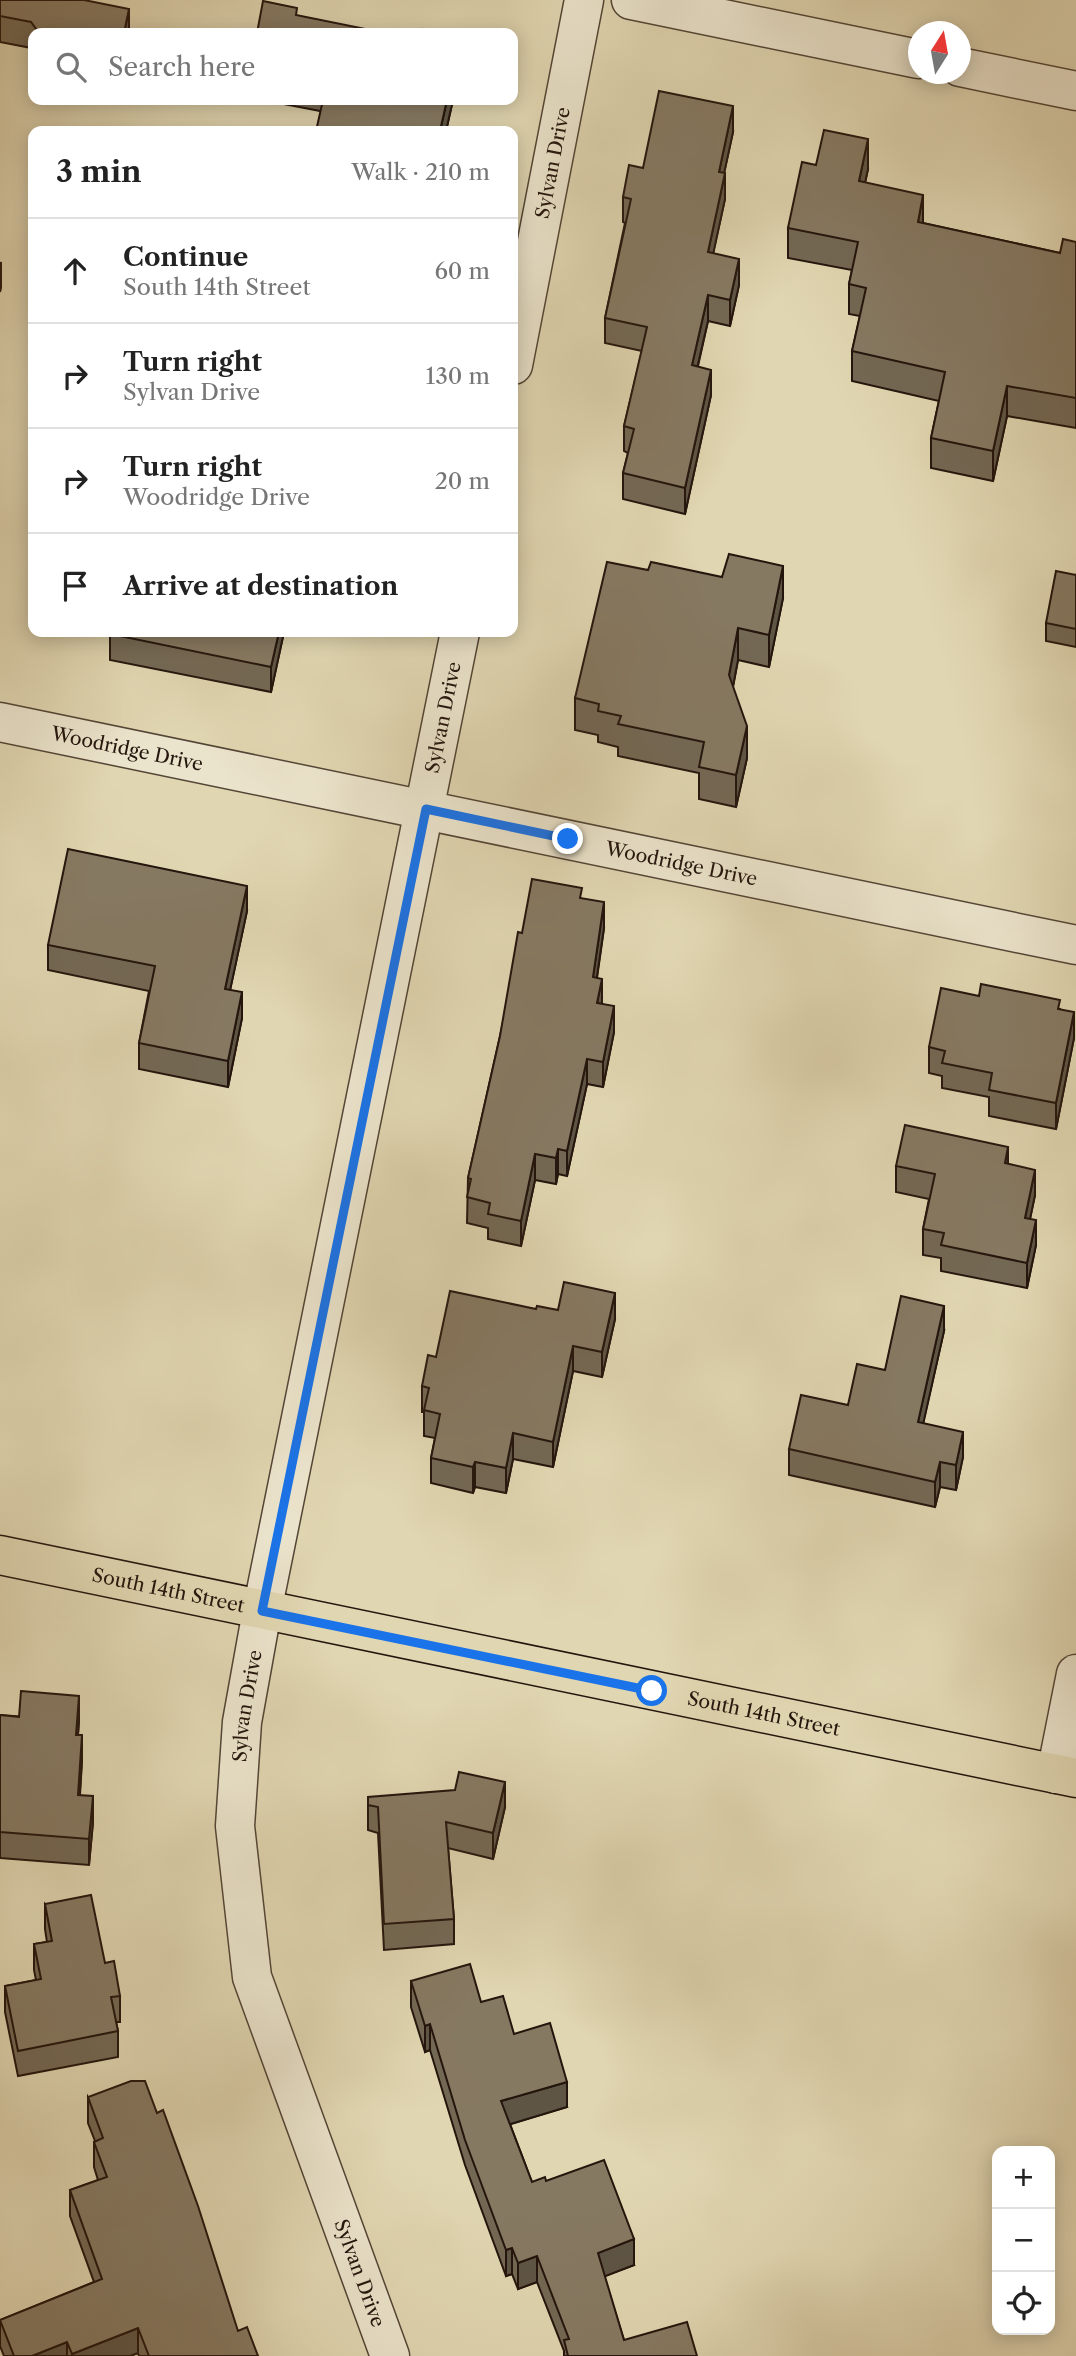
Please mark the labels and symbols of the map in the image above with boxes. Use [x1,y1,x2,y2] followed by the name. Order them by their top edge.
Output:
[908,21,971,84] north arrow
[531,105,575,221] street label: Sylvan Drive
[421,660,466,775] street label: Sylvan Drive
[48,722,205,776] street label: Woodridge Drive
[552,823,583,854] route end
[602,837,759,891] street label: Woodridge Drive
[90,1563,247,1617] street label: South 14th Street
[228,1648,267,1763] street label: Sylvan Drive
[636,1675,667,1706] route start
[685,1687,842,1741] street label: South 14th Street
[329,2216,390,2330] street label: Sylvan Drive

